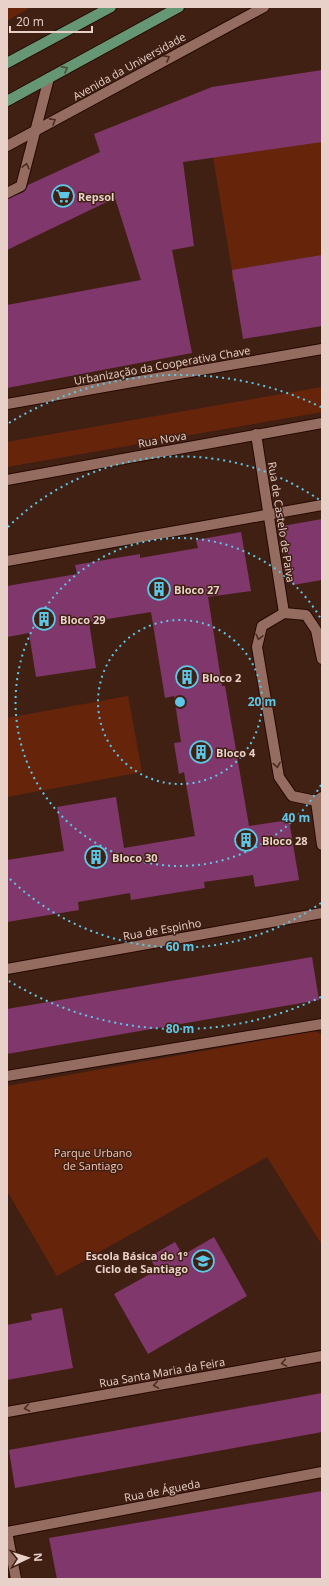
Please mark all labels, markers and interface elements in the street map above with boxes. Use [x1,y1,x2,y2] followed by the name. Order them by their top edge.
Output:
[10,8,92,34] scale bar
[16,13,44,30] text: 20 m
[70,29,188,103] street label: Avenida da Universidade
[163,56,170,63] one-way arrow
[61,66,69,73] one-way arrow
[49,118,57,126] one-way arrow
[21,163,30,170] one-way arrow
[50,183,76,209] supermarket icon: Repsol
[78,189,114,204] place label: Repsol
[73,342,251,388] street label: Urbanização da Cooperativa Chave
[137,427,187,451] street label: Rua Nova
[265,461,299,583] street label: Rua de Castelo de Paiva
[146,576,172,602] building icon: Bloco 27
[174,582,219,597] place label: Bloco 27
[31,606,57,632] building icon: Bloco 29
[60,612,105,627] place label: Bloco 29
[255,634,263,641] one-way arrow
[174,664,200,690] building icon: Bloco 2
[202,670,241,685] place label: Bloco 2
[248,693,276,710] text: 20 m
[173,695,187,709] centre of rings
[188,739,214,765] building icon: Bloco 4
[216,745,256,760] place label: Bloco 4
[273,762,281,769] one-way arrow
[282,809,310,826] text: 40 m
[233,827,259,853] building icon: Bloco 28
[262,833,307,848] place label: Bloco 28
[83,844,109,870] building icon: Bloco 30
[112,850,157,865] place label: Bloco 30
[122,915,203,943] street label: Rua de Espinho
[166,938,194,955] text: 60 m
[166,1020,194,1037] text: 80 m
[54,1145,133,1173] park label: Parque Urbano de Santiago
[85,1248,188,1276] place label: Escola Básica do 1° Ciclo de Santiago
[190,1248,216,1274] school or university icon: Escola Básica do 1° Ciclo de Santiago
[98,1354,226,1390] street label: Rua Santa Maria da Feira
[280,1358,287,1367] one-way arrow
[152,1380,159,1389] one-way arrow
[24,1403,31,1412] one-way arrow
[123,1475,201,1505] street label: Rua de Águeda
[8,1538,48,1578] north arrow
[31,1552,46,1562] text: N

